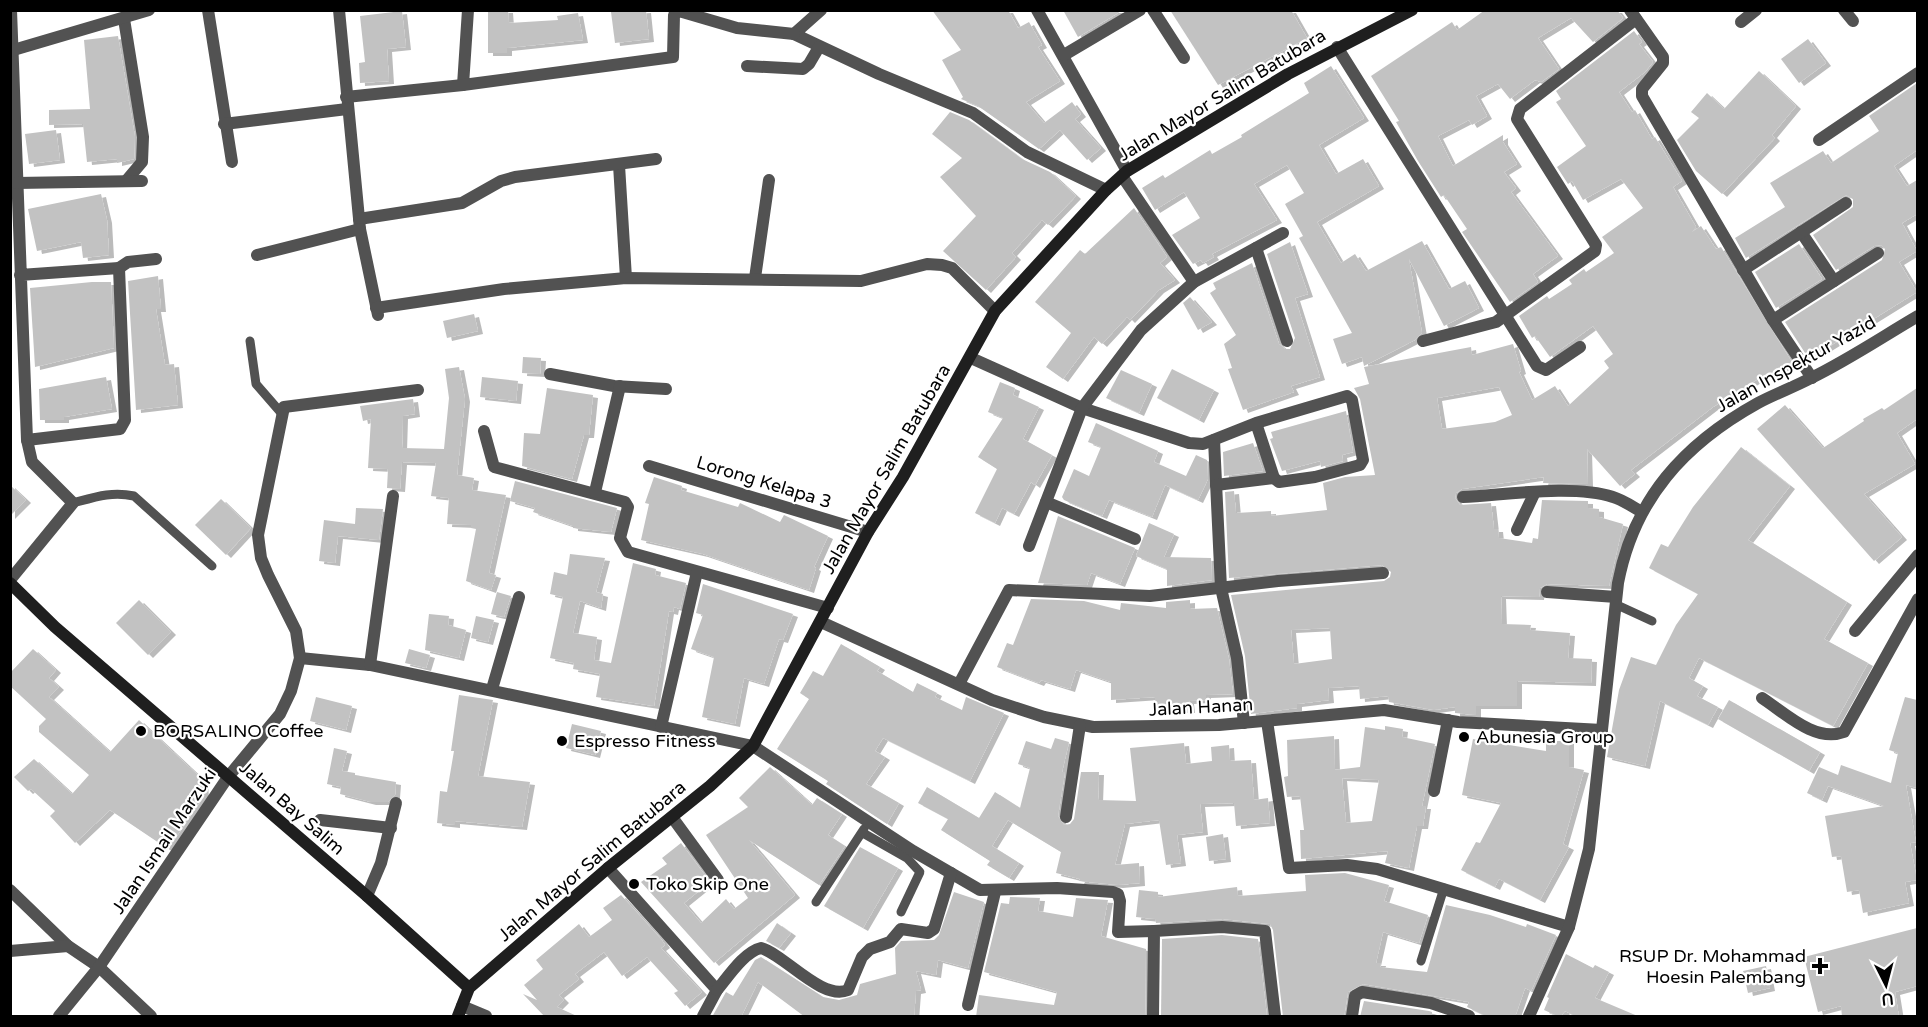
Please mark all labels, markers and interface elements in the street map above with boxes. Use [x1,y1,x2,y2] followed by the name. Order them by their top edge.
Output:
[1114,24,1330,166] street label: Jalan Mayor Salim Batubara
[1712,311,1880,417] street label: Jalan Inspektur Yazid
[817,360,955,578] street label: Jalan Mayor Salim Batubara
[694,451,834,513] street label: Lorong Kelapa 3
[1148,693,1254,721] street label: Jalan Hanan
[153,720,324,742] place label: BORSALINO Coffee
[134,724,148,738] marker: BORSALINO Coffee
[1476,726,1614,748] place label: Abunesia Group
[574,730,716,752] place label: Espresso Fitness
[1457,730,1471,744] marker: Abunesia Group
[555,734,569,748] marker: Espresso Fitness
[235,756,349,860] street label: Jalan Bay Salim
[107,764,221,918] street label: Jalan Ismail Marzuki
[494,776,690,946] street label: Jalan Mayor Salim Batubara
[646,873,769,895] place label: Toko Skip One
[627,877,641,891] marker: Toko Skip One
[1619,945,1806,988] place label: RSUP Dr. Mohammad Hoesin Palembang
[1856,955,1916,1015] north arrow
[1811,957,1829,975] marker: RSUP Dr. Mohammad Hoesin Palembang
[1880,988,1895,1010] text: U

